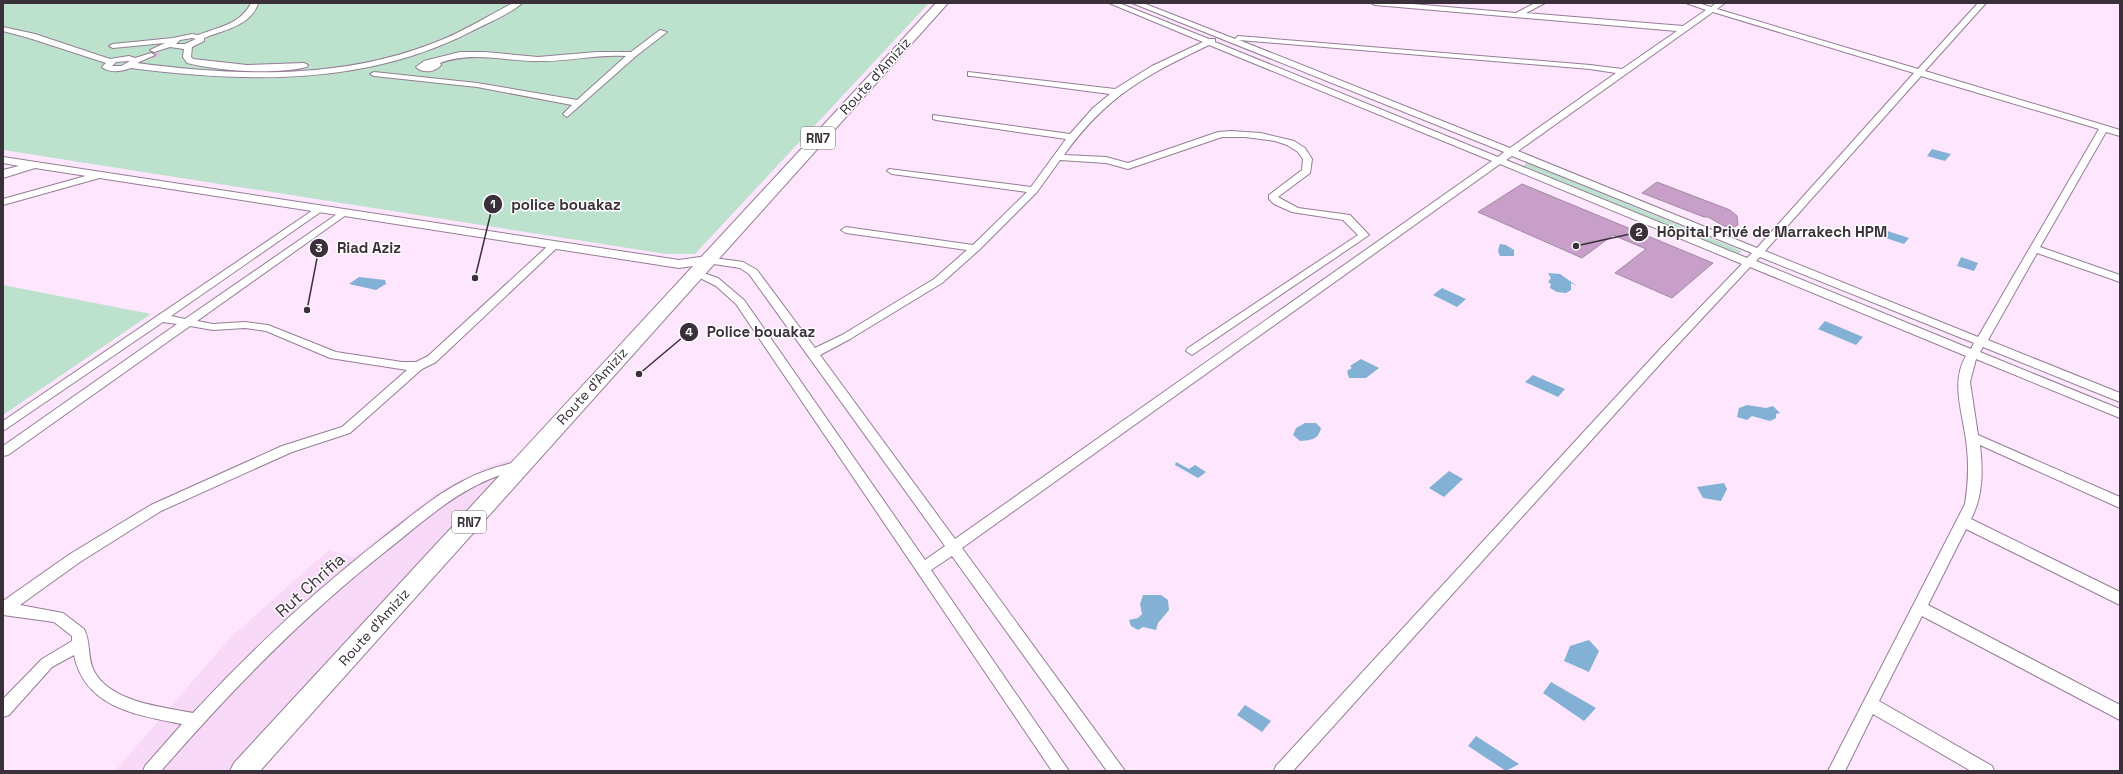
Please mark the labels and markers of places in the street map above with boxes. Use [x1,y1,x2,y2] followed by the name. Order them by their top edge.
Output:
[483,191,629,218] callout: police bouakaz
[1629,218,1895,245] callout: Hôpital Privé de Marrakech HPM
[309,234,409,261] callout: Riad Aziz
[679,319,823,346] callout: Police bouakaz

